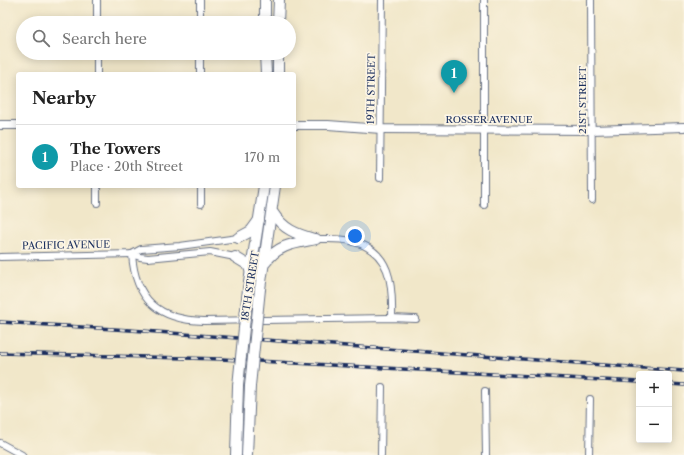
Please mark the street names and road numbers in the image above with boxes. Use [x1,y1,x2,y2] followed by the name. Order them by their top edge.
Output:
[364,53,378,125] street label: 19TH STREET
[576,66,589,134] street label: 21ST STREET
[445,113,533,126] street label: ROSSER AVENUE
[22,238,110,252] street label: PACIFIC AVENUE
[238,249,262,322] street label: 18TH STREET

